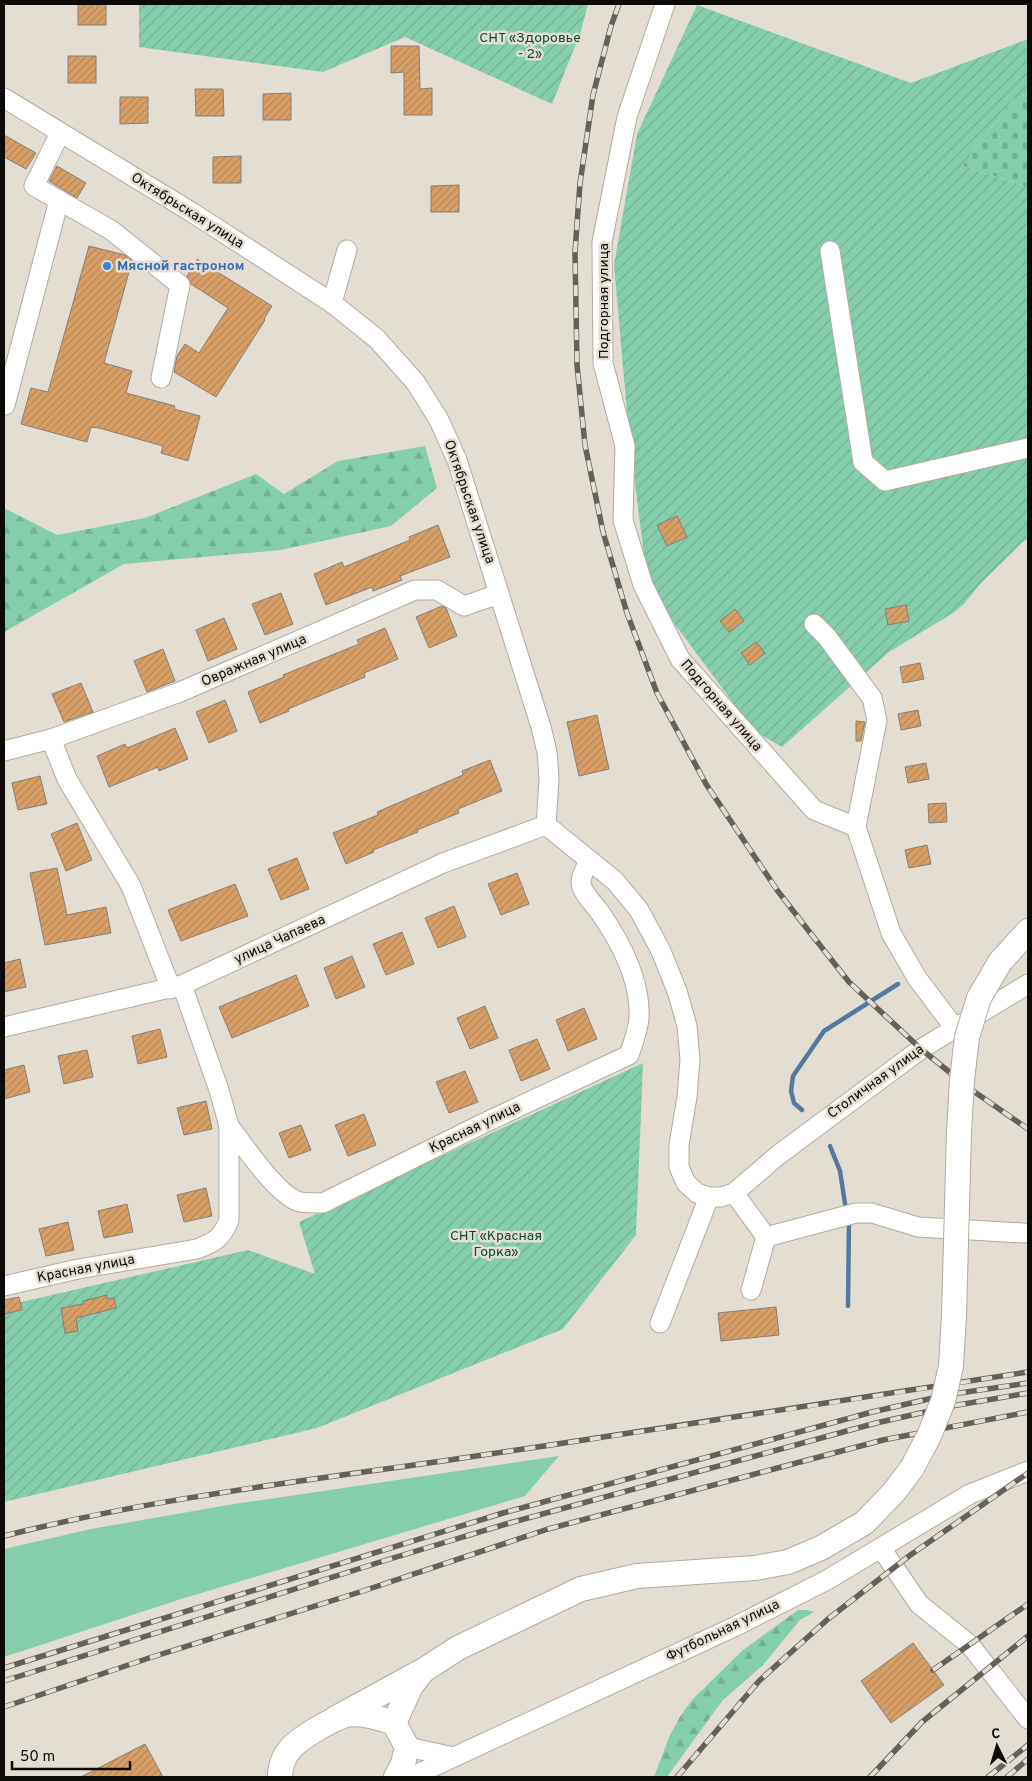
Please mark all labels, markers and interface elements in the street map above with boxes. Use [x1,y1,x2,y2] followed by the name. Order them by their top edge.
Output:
[479,30,581,63] park label: СНТ «Здоровье - 2»
[128,169,246,253] street label: Октябрьская улица
[596,243,613,359] street label: Подгорная улица
[117,258,244,275] place label: Мясной гастроном
[101,260,113,272] marker: Мясной гастроном
[440,438,498,566] street label: Октябрьская улица
[199,631,309,691] street label: Овражная улица
[677,657,765,755] street label: Подгорная улица
[232,911,328,969] street label: улица Чапаева
[824,1041,928,1123] street label: Столичная улица
[427,1099,523,1157] street label: Красная улица
[450,1228,542,1261] park label: СНТ «Красная Горка»
[36,1251,136,1287] street label: Красная улица
[664,1596,782,1666] street label: Футбольная улица
[972,1721,1022,1771] north arrow
[991,1726,1001,1743] text: С
[12,1738,130,1770] scale bar
[20,1748,55,1767] text: 50 m

